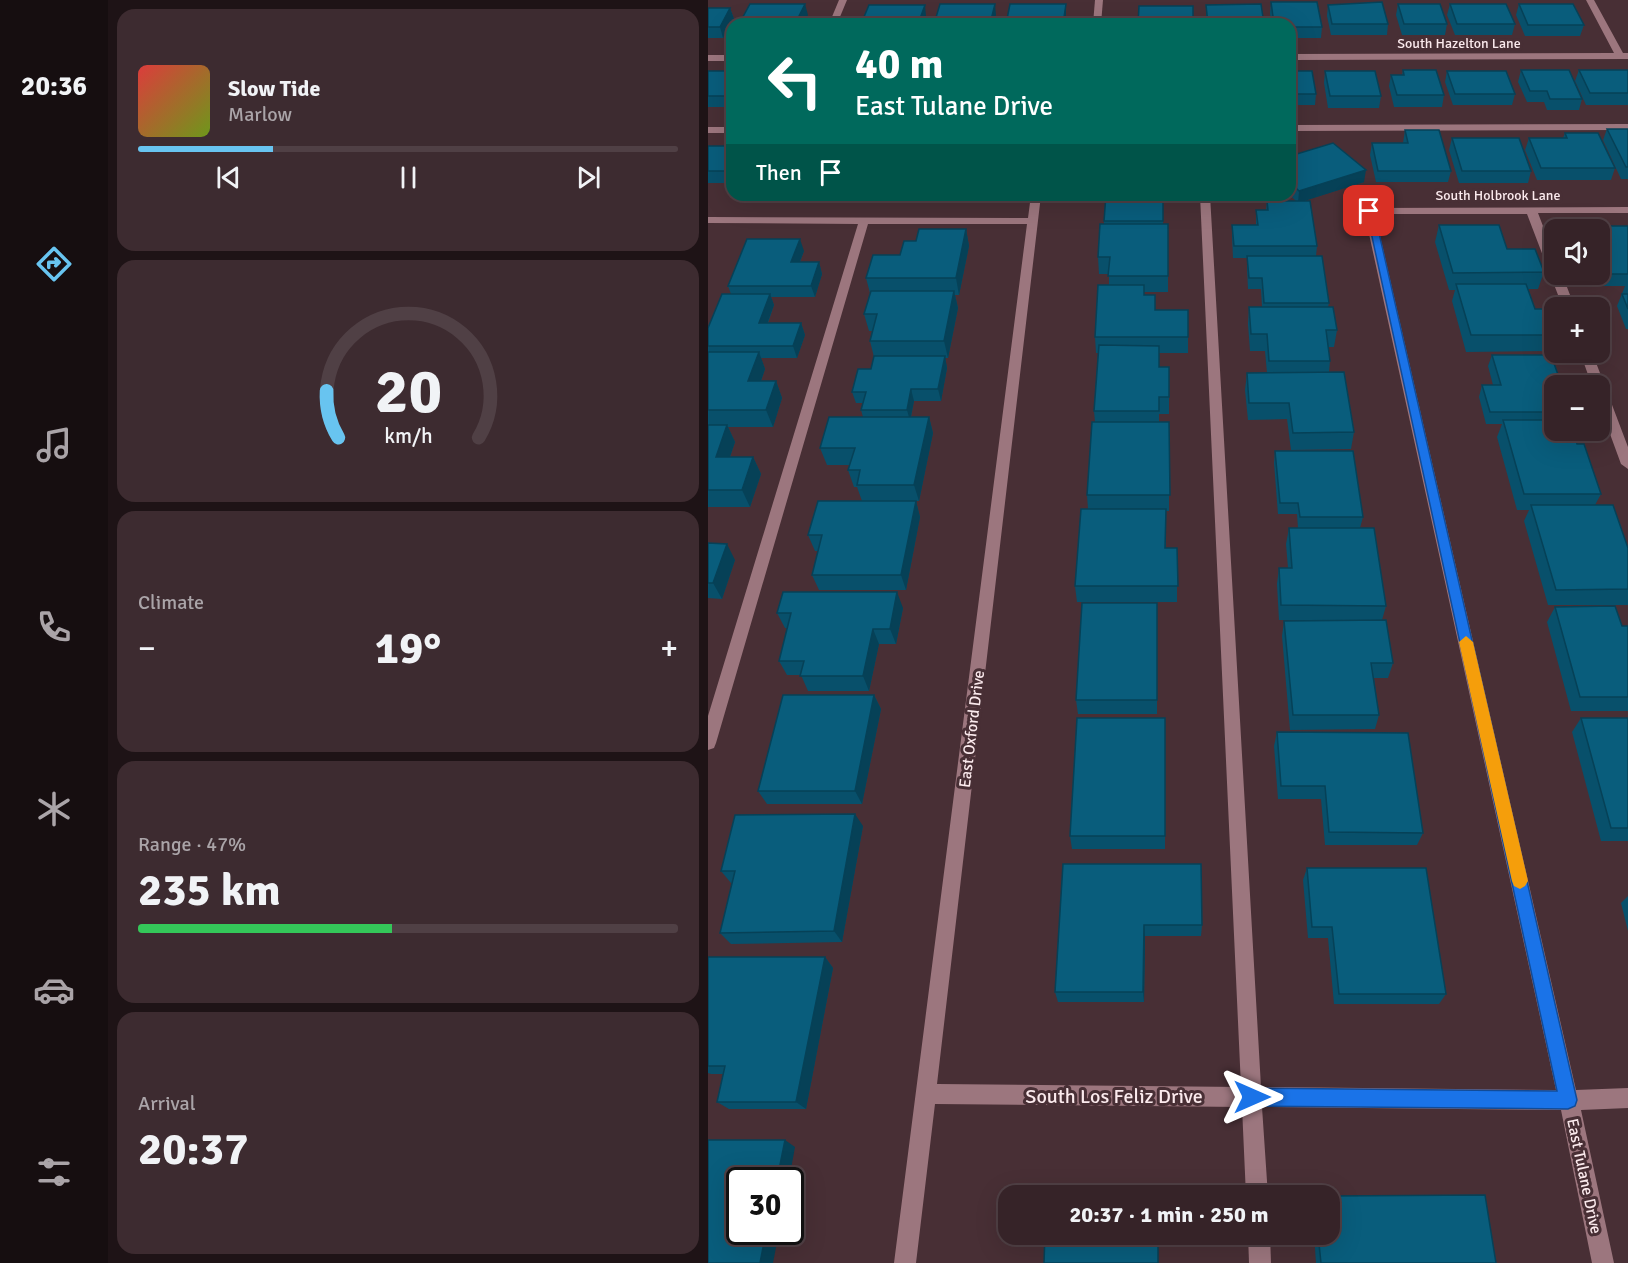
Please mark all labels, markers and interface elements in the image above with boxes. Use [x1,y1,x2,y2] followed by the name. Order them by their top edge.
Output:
[1397,35,1521,52] street label: South Hazelton Lane
[855,39,944,90] text: 40 m
[756,42,834,120] icon: left
[21,70,87,103] text: 20:36
[228,75,320,102] text: Slow Tide
[855,90,1053,123] text: East Tulane Drive
[228,102,292,127] text: Marlow
[814,156,847,189] icon: arrive
[756,159,802,186] text: Then
[212,161,245,194] icon: previous
[392,161,425,194] icon: pause
[572,161,605,194] icon: next
[1343,185,1394,236] pin
[1436,187,1561,204] street label: South Holbrook Lane
[1352,194,1385,227] icon: arrive
[1544,219,1610,441] map controls
[1544,219,1610,285] button: sound
[33,243,75,285] icon: directions
[1544,297,1610,363] button: +
[374,353,442,430] text: 20
[1544,375,1610,441] button: −
[384,423,432,449] text: km/h
[33,424,75,466] icon: music
[138,590,204,615] text: Climate
[33,606,75,648] icon: phone
[375,621,441,676] text: 19°
[138,628,156,669] text: −
[660,628,678,669] text: +
[955,669,989,789] street label: East Oxford Drive
[33,788,75,830] icon: climate
[138,832,246,857] text: Range · 47%
[138,863,281,918] text: 235 km
[33,969,75,1011] icon: car
[1220,1065,1284,1129] position arrow
[1025,1084,1203,1109] street label: South Los Feliz Drive
[138,1091,196,1116] text: Arrival
[1562,1117,1606,1236] street label: East Tulane Drive
[138,1122,248,1177] text: 20:37
[33,1151,75,1193] icon: filters
[726,1167,804,1245] speed limit sign: 30
[1069,1201,1269,1228] text: 20:37 · 1 min · 250 m

